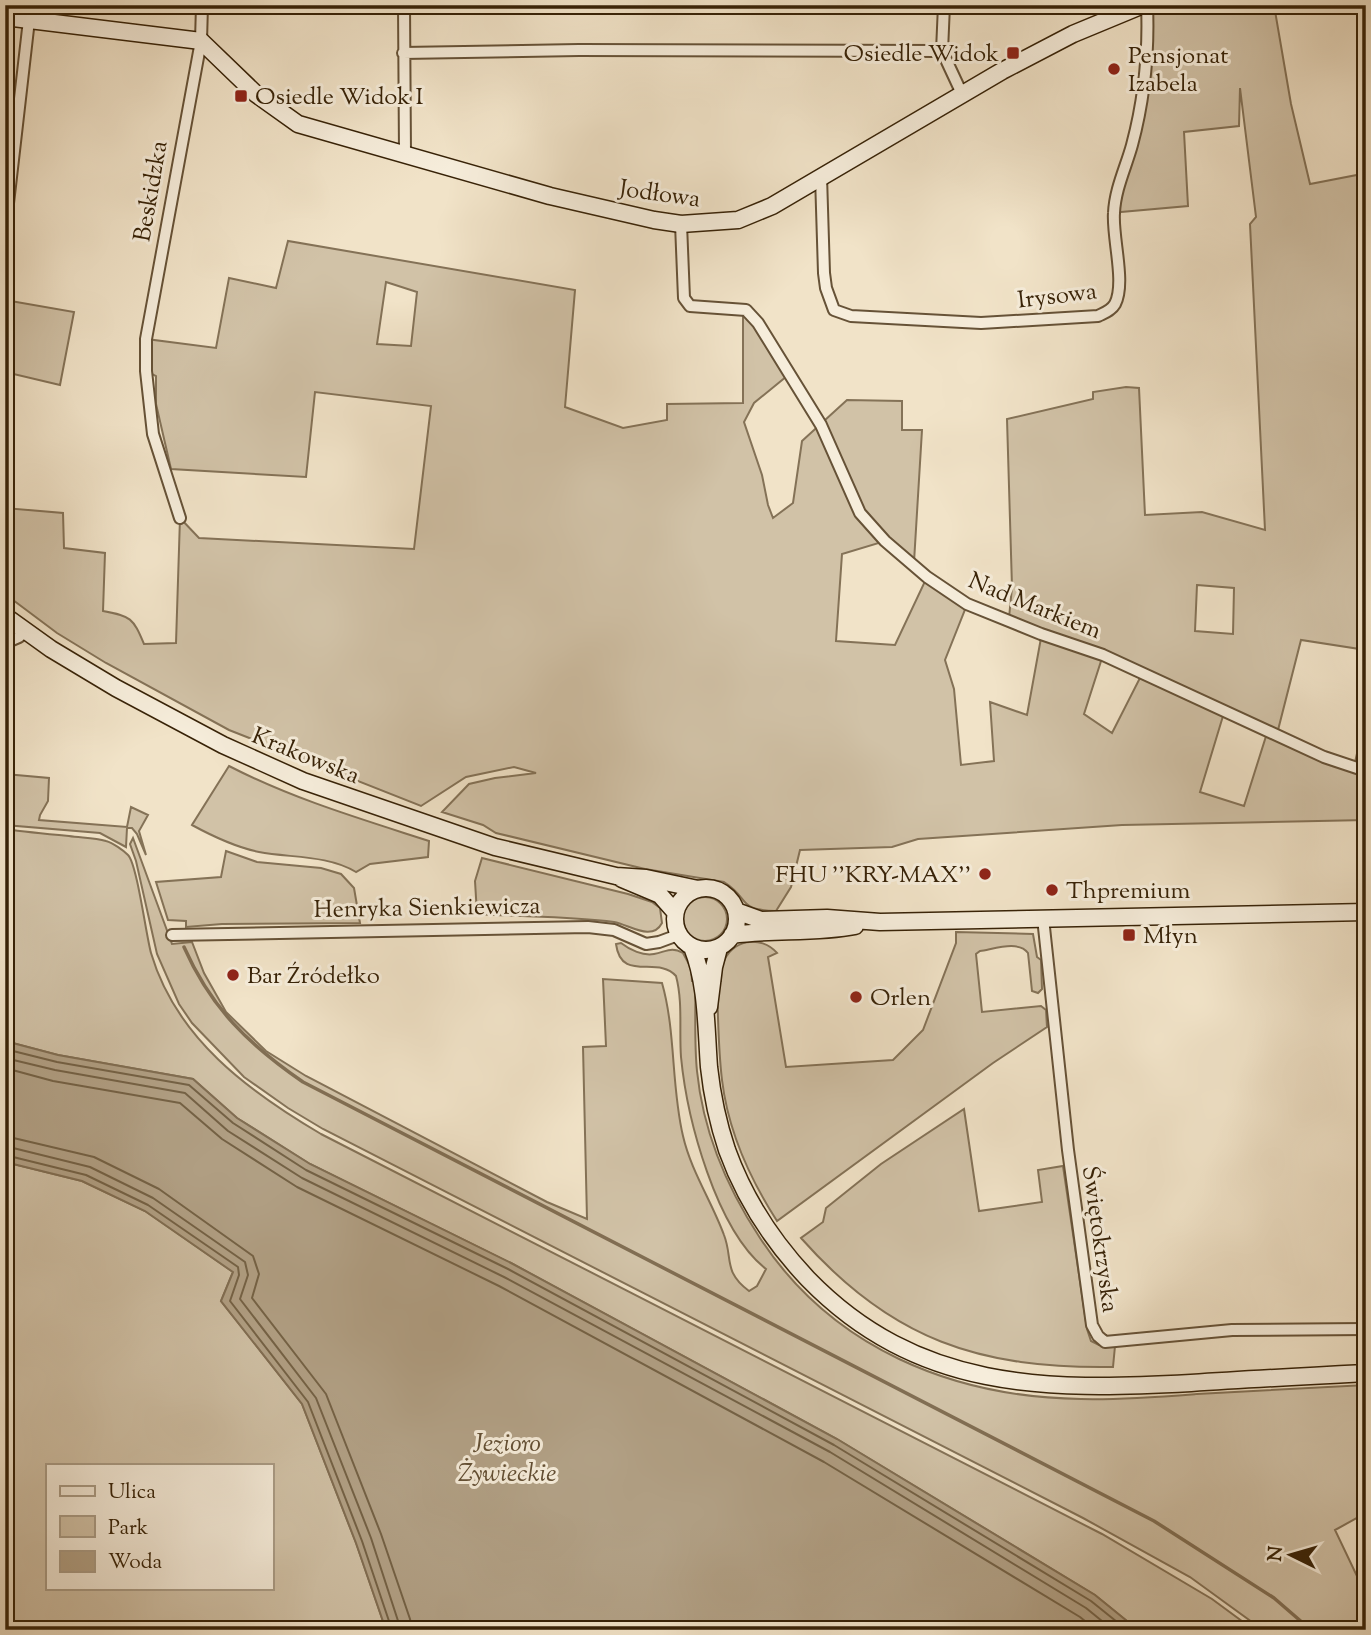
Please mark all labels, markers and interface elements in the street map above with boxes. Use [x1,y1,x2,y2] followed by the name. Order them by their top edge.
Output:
[844,38,999,72] place label: Osiedle Widok
[1128,40,1228,102] place label: Pensjonat Izabela
[1005,45,1021,61] marker: Osiedle Widok
[1106,61,1122,77] marker: Pensjonat Izabela
[255,81,424,115] place label: Osiedle Widok I
[233,88,249,104] marker: Osiedle Widok I
[126,138,178,245] street label: Beskidzka
[615,172,702,217] street label: Jodłowa
[1016,275,1099,319] street label: Irysowa
[963,565,1106,649] street label: Nad Markiem
[246,720,364,794] street label: Krakowska
[775,859,971,893] place label: FHU ''KRY-MAX''
[977,866,993,882] marker: FHU ''KRY-MAX''
[1066,875,1191,909] place label: Thpremium
[1044,882,1060,898] marker: Thpremium
[313,890,541,928] street label: Henryka Sienkiewicza
[1143,920,1198,954] place label: Młyn
[1121,927,1137,943] marker: Młyn
[247,960,380,994] place label: Bar Źródełko
[225,967,241,983] marker: Bar Źródełko
[870,982,931,1016] place label: Orlen
[848,989,864,1005] marker: Orlen
[1072,1164,1126,1315] street label: Świętokrzyska
[458,1426,556,1493] water label: Jezioro Żywieckie
[46,1464,273,1590] legend
[108,1478,156,1508] text: Ulica
[108,1514,149,1544] text: Park
[1256,1520,1326,1590] north arrow
[1262,1545,1291,1562] text: N
[108,1548,163,1578] text: Woda

